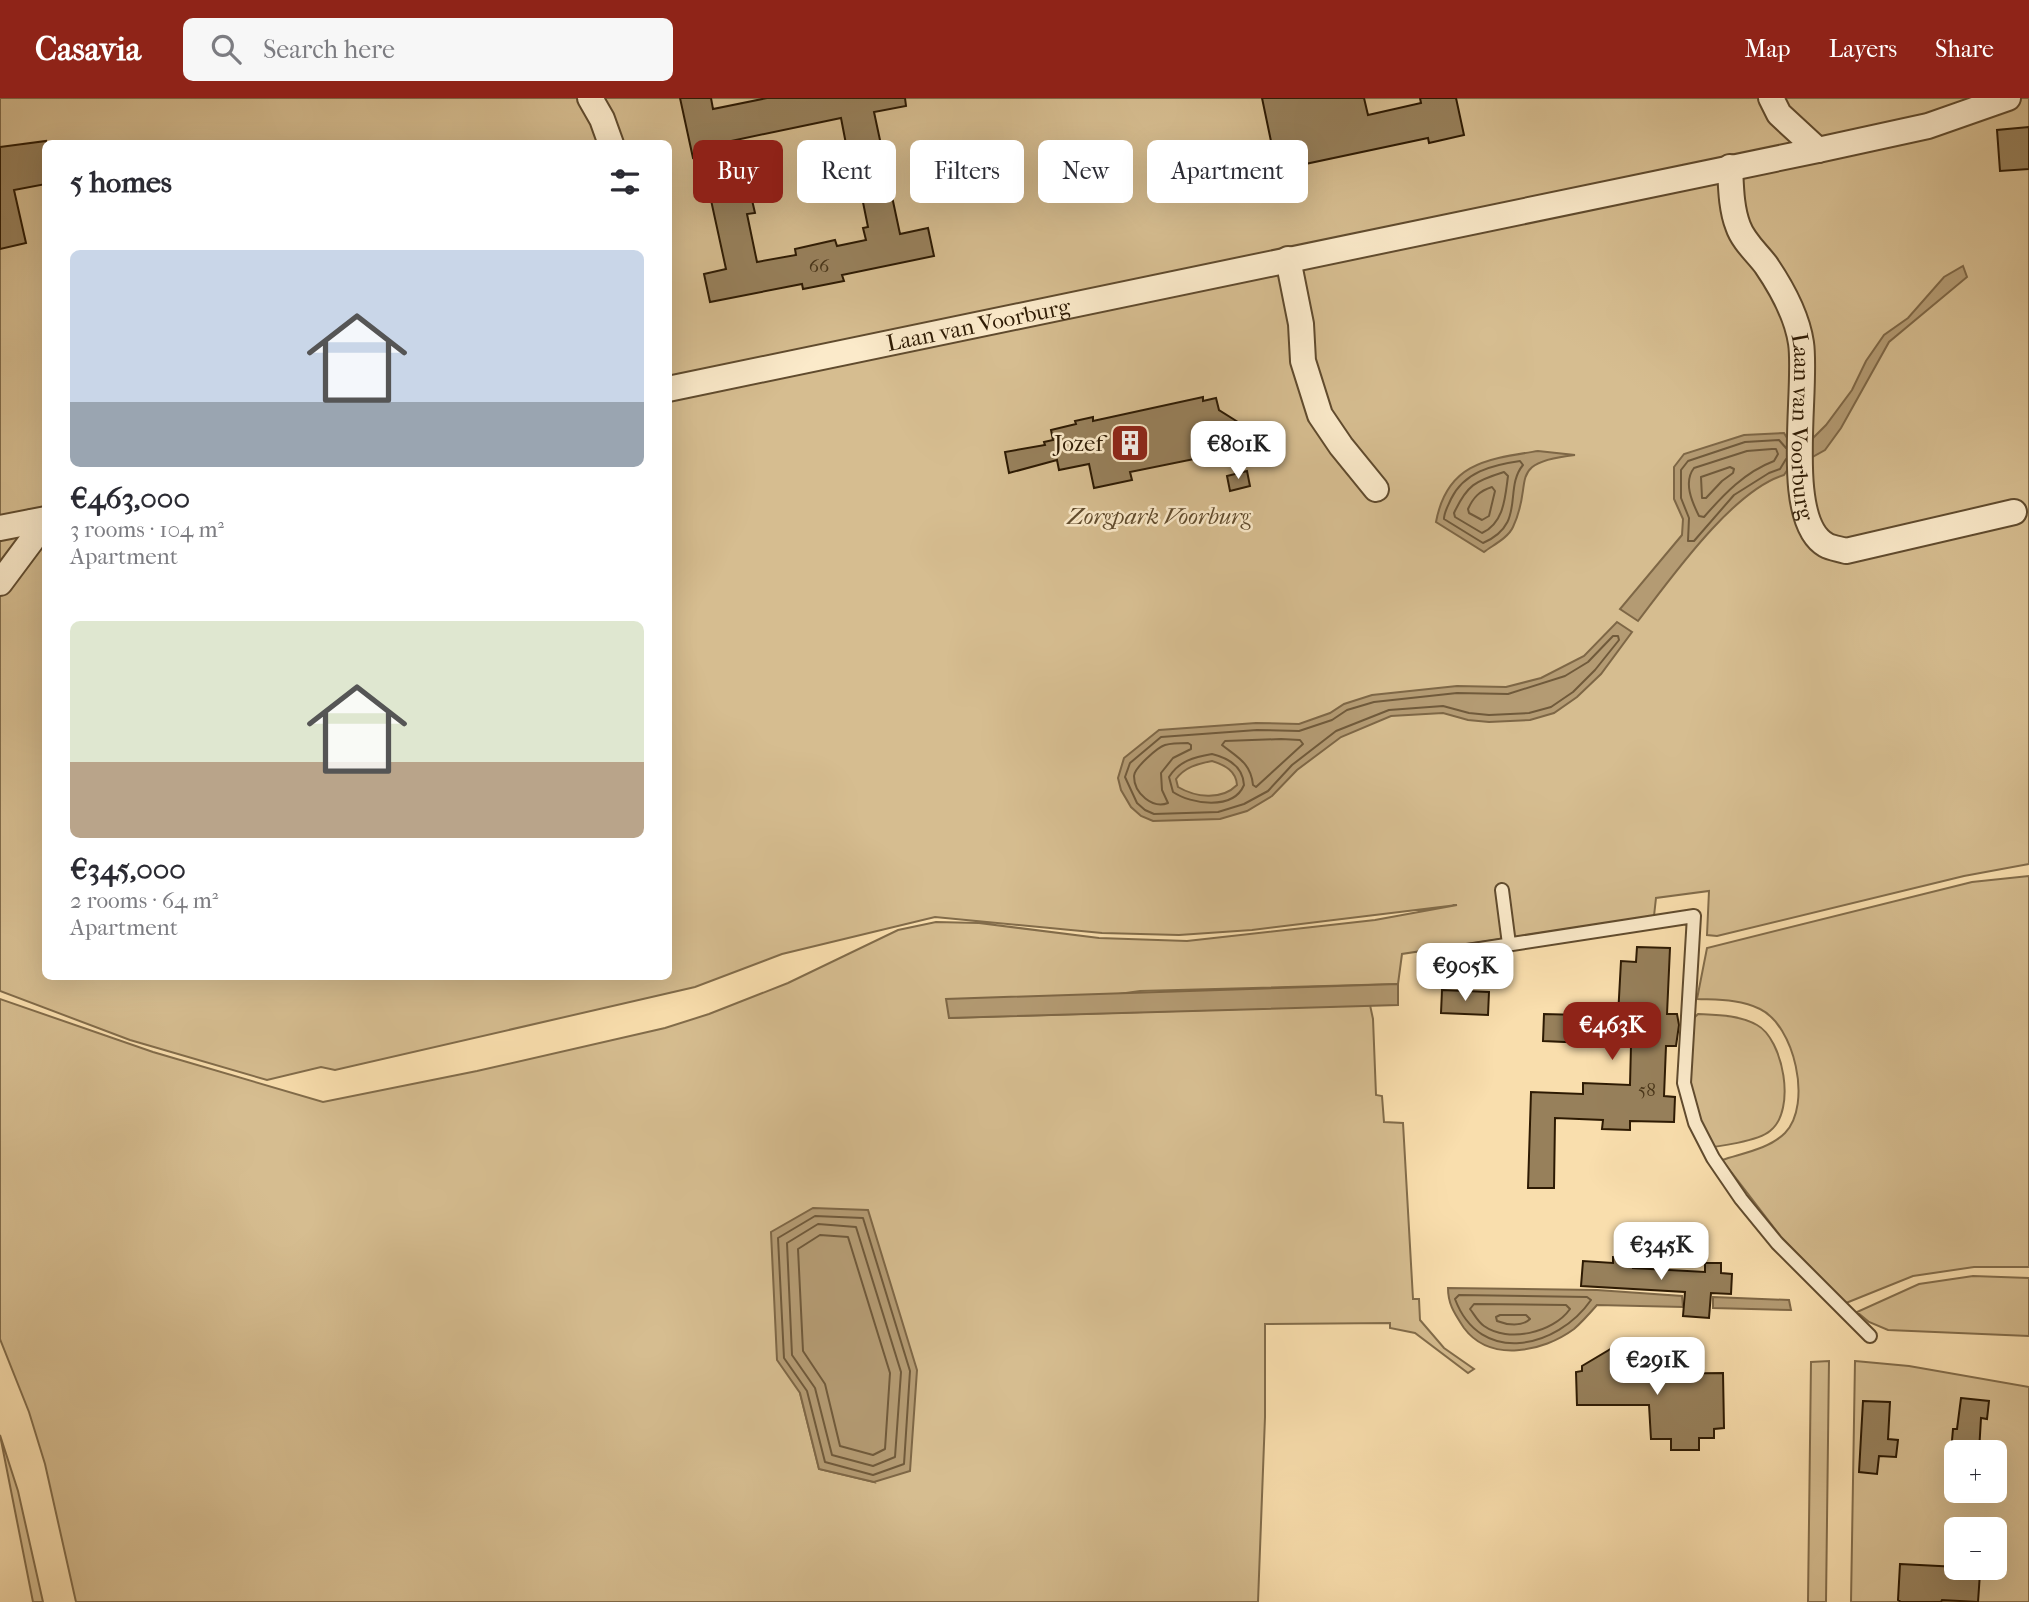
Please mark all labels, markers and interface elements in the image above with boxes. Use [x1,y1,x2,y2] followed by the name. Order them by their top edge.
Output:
[183,18,673,81] search box
[35,30,141,69] text: Casavia
[207,30,245,68] icon: search
[263,34,395,65] text: Search here
[1745,35,1791,63] text: Map
[1829,35,1897,63] text: Layers
[1935,35,1994,63] text: Share
[693,140,783,203] chip: Buy
[797,140,896,203] chip: Rent
[910,140,1024,203] chip: Filters
[1038,140,1133,203] chip: New
[1147,140,1308,203] chip: Apartment
[606,163,644,201] icon: filters
[70,165,172,200] text: 5 homes
[809,255,830,277] house number: 66
[884,293,1074,357] street label: Laan van Voorburg
[294,295,420,421] icon: home
[1786,331,1820,524] street label: Laan van Voorburg
[1109,422,1151,464] building icon: Jozef
[1189,422,1287,481] pin: €801K
[1052,430,1107,457] place label: Jozef
[1207,430,1269,457] text: €801K
[70,481,190,516] text: €463,000
[1066,503,1252,530] park label: Zorgpark Voorburg
[70,516,224,543] text: 3 rooms · 104 m²
[70,543,178,570] text: Apartment
[294,666,420,792] icon: home
[70,852,186,887] text: €345,000
[70,887,218,914] text: 2 rooms · 64 m²
[70,914,178,941] text: Apartment
[1416,944,1514,1003] pin: €905K
[1432,952,1498,979] text: €905K
[1563,1002,1661,1062] pin: €463K
[1579,1011,1645,1038] text: €463K
[1638,1079,1656,1101] house number: 58
[1612,1222,1710,1282] pin: €345K
[1630,1231,1692,1258] text: €345K
[1608,1338,1706,1397] pin: €291K
[1626,1346,1688,1373] text: €291K
[1944,1440,2007,1580] map controls
[1944,1440,2007,1503] button: +
[1944,1517,2007,1580] button: −

